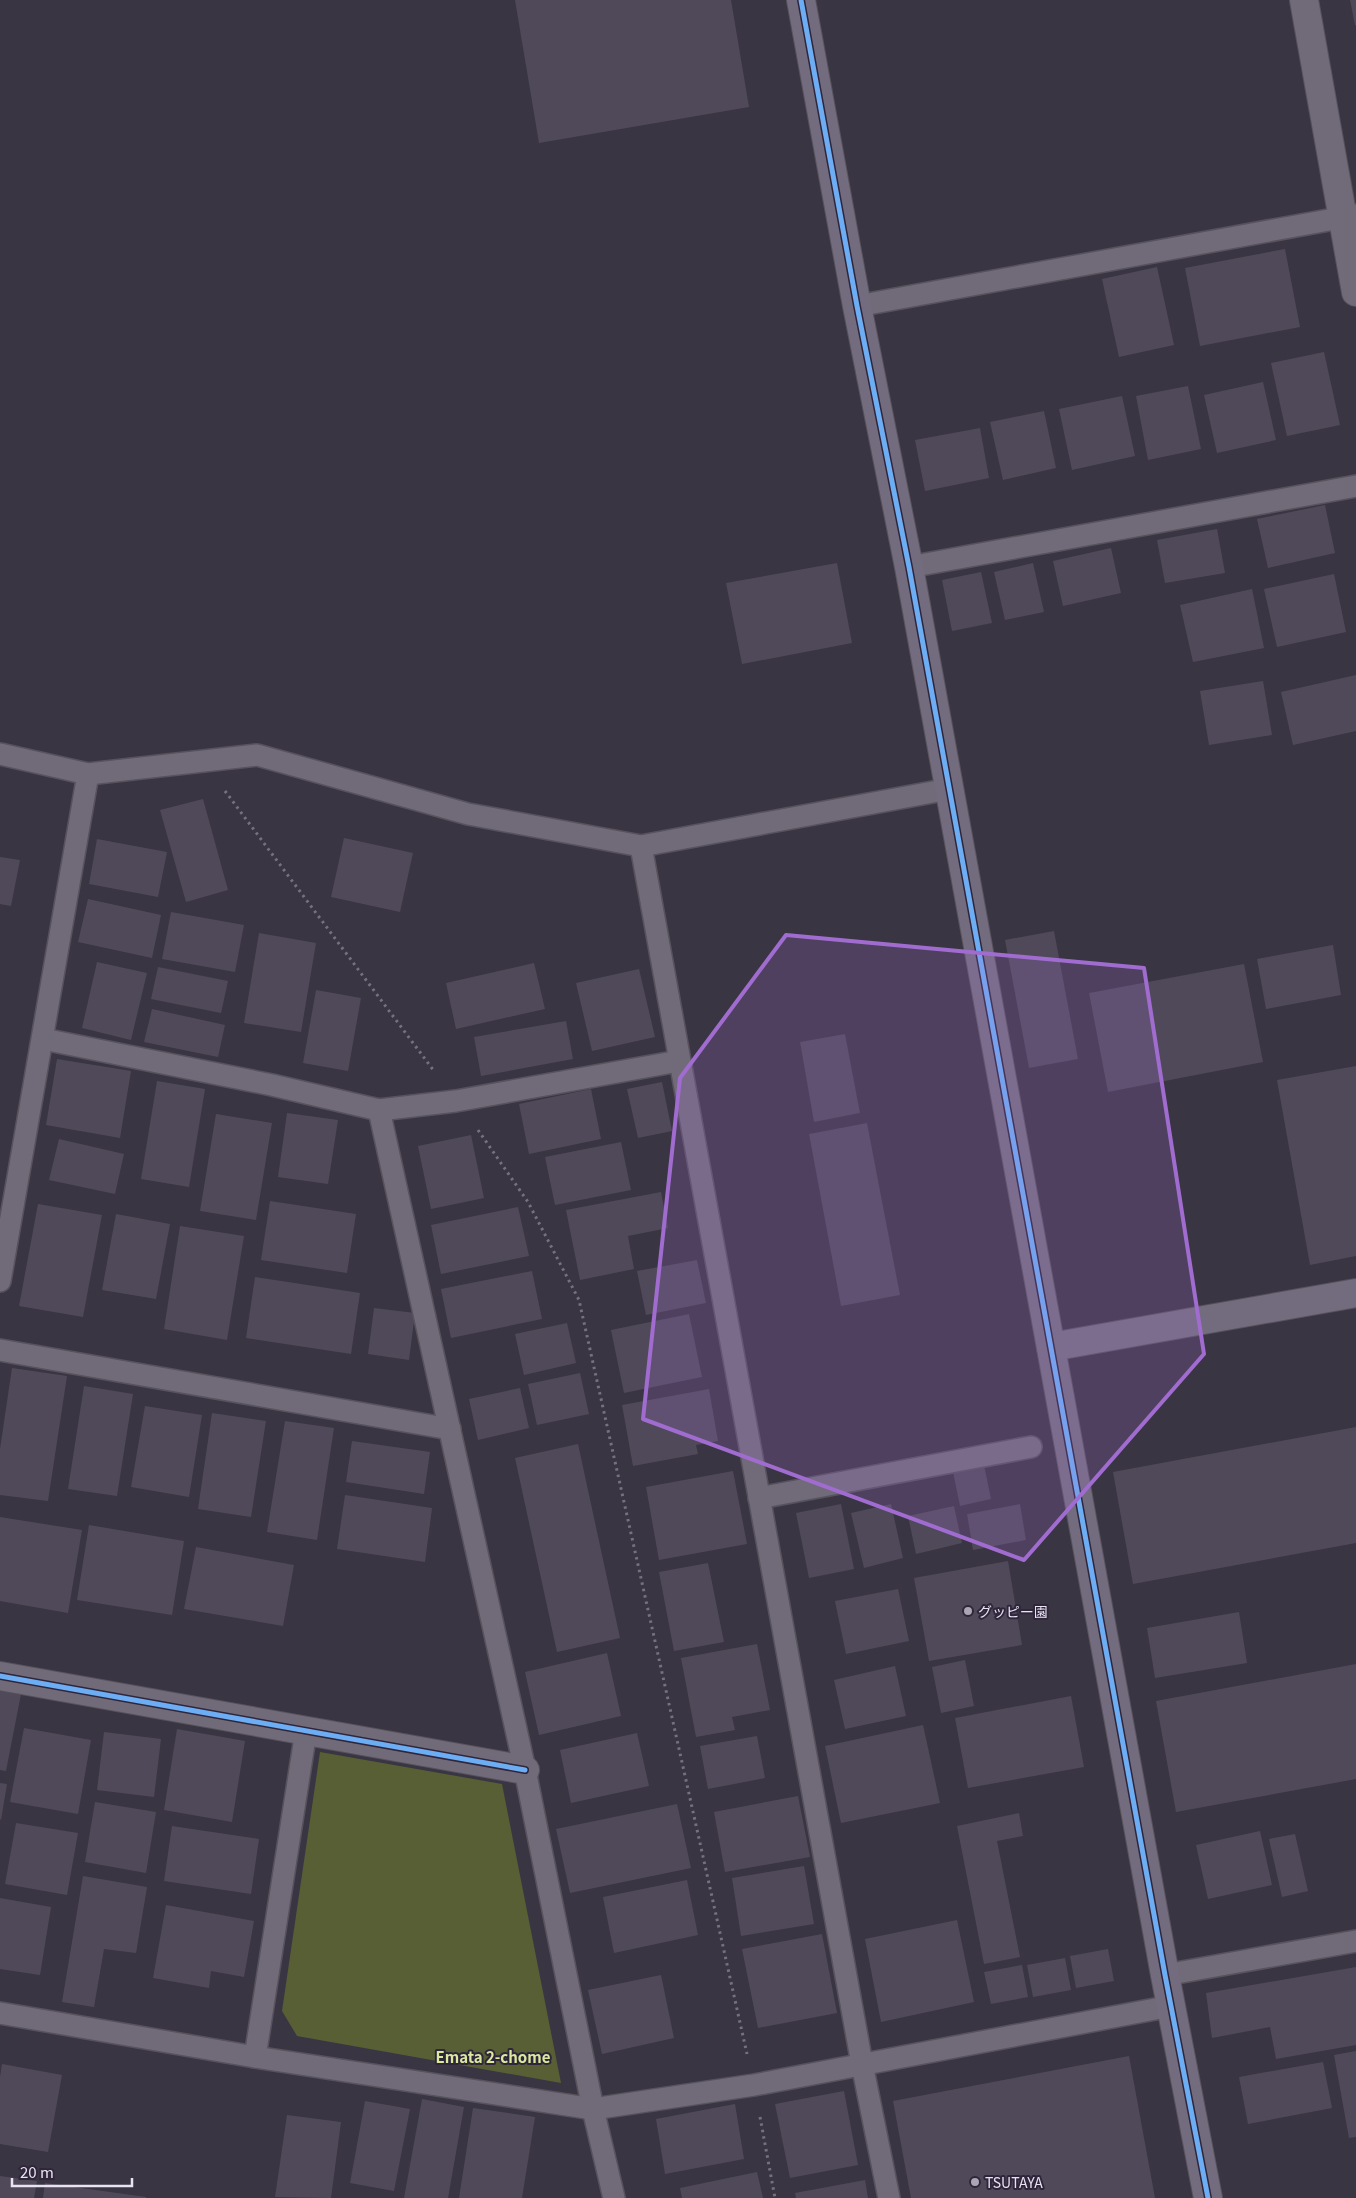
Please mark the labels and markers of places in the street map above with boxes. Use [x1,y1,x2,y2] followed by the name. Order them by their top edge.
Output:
[978,1601,1048,1621] place label: グッピー園
[962,1605,974,1617] marker: グッピー園
[985,2172,1043,2192] place label: TSUTAYA
[969,2176,981,2188] marker: TSUTAYA

